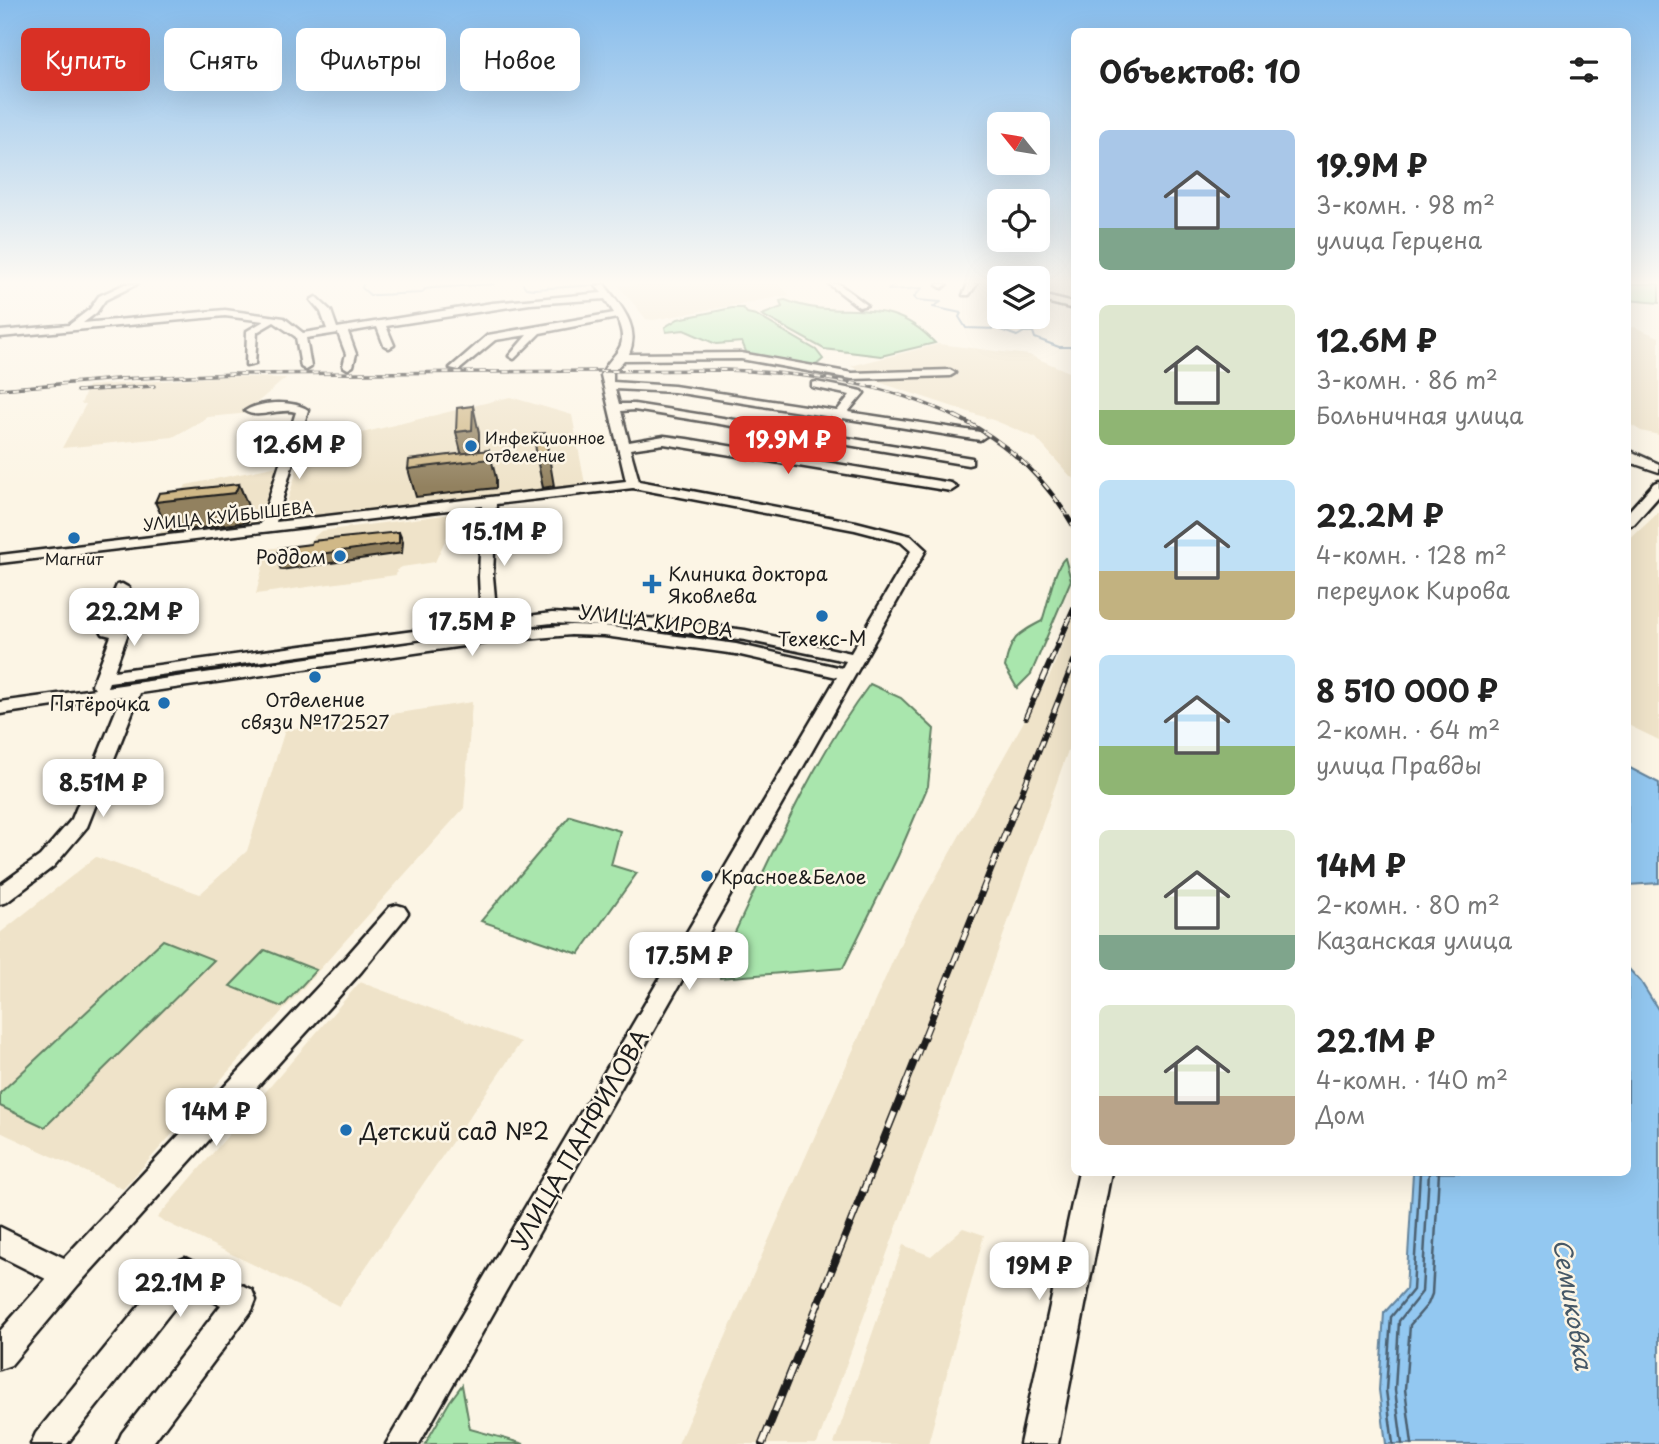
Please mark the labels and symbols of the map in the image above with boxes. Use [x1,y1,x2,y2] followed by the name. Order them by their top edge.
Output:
[987,112,1050,175] north arrow
[723,416,853,476] pin: 19.9M ₽
[234,421,364,481] pin: 12.6M ₽
[485,425,605,467] place label: Инфекционное отделение
[463,438,479,454] marker: Инфекционное отделение
[142,494,315,536] street label: УЛИЦА КУЙБЫШЕВА
[439,508,569,568] pin: 15.1M ₽
[66,530,82,546] marker: Магнит
[256,542,326,570] place label: Роддом
[45,546,104,570] place label: Магнит
[332,548,348,564] marker: Роддом
[668,559,828,609] place label: Клиника доктора Яковлева
[642,574,662,594] marker: Клиника доктора Яковлева
[69,588,199,648] pin: 22.2M ₽
[577,597,735,643] street label: УЛИЦА КИРОВА
[407,598,537,658] pin: 17.5M ₽
[814,608,830,624] marker: Техекс-М
[778,624,866,652] place label: Техекс-М
[307,669,323,685] marker: Отделение связи №172527
[241,685,389,735] place label: Отделение связи №172527
[49,689,150,717] place label: Пятёрочка
[156,695,172,711] marker: Пятёрочка
[38,760,168,819] pin: 8.51M ₽
[721,862,866,890] place label: Красное&Белое
[699,868,715,884] marker: Красное&Белое
[624,932,754,992] pin: 17.5M ₽
[501,1022,657,1256] street label: УЛИЦА ПАНФИЛОВА
[167,1088,265,1148] pin: 14M ₽
[359,1113,549,1148] place label: Детский сад №2
[338,1122,354,1138] marker: Детский сад №2
[1545,1236,1603,1374] water label: Семиковка
[990,1242,1088,1302] pin: 19M ₽
[115,1260,245,1319] pin: 22.1M ₽

